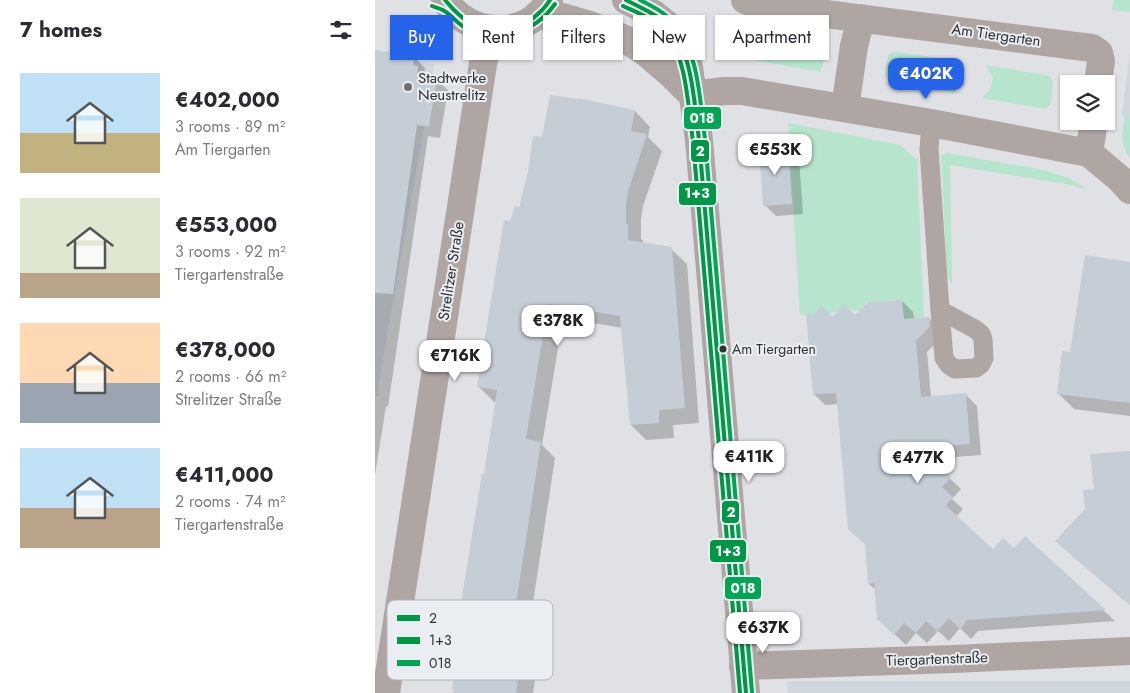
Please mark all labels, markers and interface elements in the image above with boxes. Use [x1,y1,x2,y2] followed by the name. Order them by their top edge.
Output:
[20,15,102,45] text: 7 homes
[390,15,453,60] chip: Buy
[463,15,533,60] chip: Rent
[543,15,623,60] chip: Filters
[633,15,705,60] chip: New
[715,15,829,60] chip: Apartment
[327,16,355,44] icon: filters
[950,18,1042,52] street label: Am Tiergarten
[891,58,961,100] pin: €402K
[899,62,953,85] text: €402K
[418,67,486,106] place label: Stadtwerke Neustrelitz
[1060,75,1115,130] map controls
[1060,75,1115,130] button: layers
[402,81,414,93] marker: Stadtwerke Neustrelitz
[175,85,280,115] text: €402,000
[60,93,120,153] icon: home
[683,106,722,130] line badge: 018
[689,108,715,128] text: 018
[175,115,285,138] text: 3 rooms · 89 m²
[740,134,810,176] pin: €553K
[175,138,271,161] text: Am Tiergarten
[749,138,801,161] text: €553K
[690,139,710,163] line badge: 2
[695,141,705,161] text: 2
[678,182,717,206] line badge: 1+3
[684,183,710,203] text: 1+3
[175,210,277,240] text: €553,000
[60,218,120,278] icon: home
[432,220,470,322] street label: Strelitzer Straße
[175,240,286,263] text: 3 rooms · 92 m²
[175,263,284,286] text: Tiergartenstraße
[523,304,593,347] pin: €378K
[532,309,584,332] text: €378K
[175,335,276,365] text: €378,000
[732,339,816,359] place label: Am Tiergarten
[420,340,490,382] pin: €716K
[60,343,120,403] icon: home
[430,344,480,367] text: €716K
[718,344,728,354] marker: Am Tiergarten
[175,365,286,388] text: 2 rooms · 66 m²
[175,388,282,411] text: Strelitzer Straße
[714,440,784,483] pin: €411K
[883,442,953,484] pin: €477K
[724,445,774,468] text: €411K
[892,446,944,469] text: €477K
[175,460,273,490] text: €411,000
[60,468,120,528] icon: home
[175,490,286,513] text: 2 rooms · 74 m²
[721,500,740,524] line badge: 2
[726,502,736,522] text: 2
[175,513,284,536] text: Tiergartenstraße
[709,539,747,563] line badge: 1+3
[715,541,741,561] text: 1+3
[724,576,762,600] line badge: 018
[730,578,756,598] text: 018
[387,600,553,680] legend
[429,608,437,628] text: 2
[728,612,798,654] pin: €637K
[737,616,789,639] text: €637K
[429,630,452,650] text: 1+3
[886,646,989,672] street label: Tiergartenstraße
[429,653,451,673] text: 018

